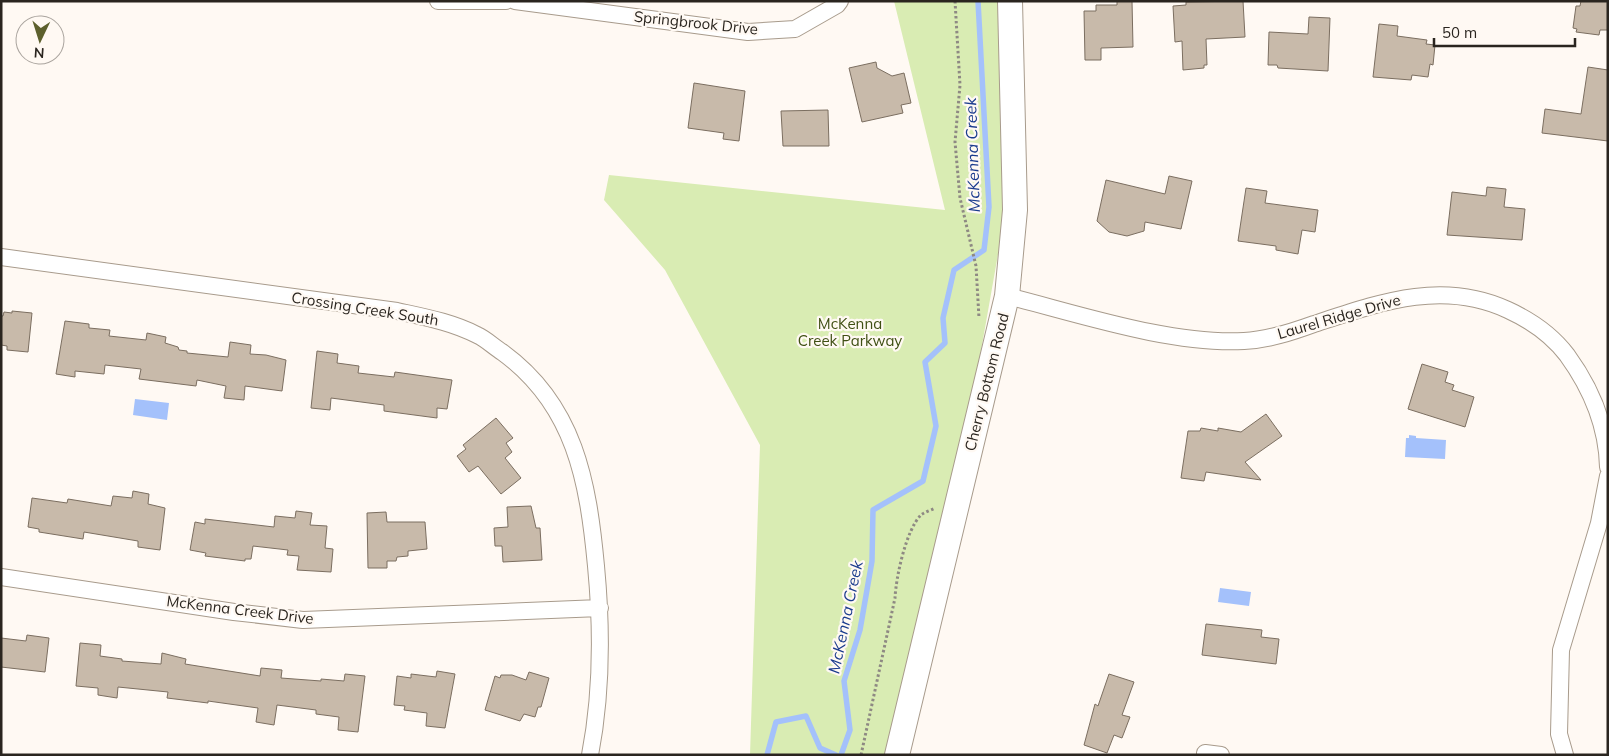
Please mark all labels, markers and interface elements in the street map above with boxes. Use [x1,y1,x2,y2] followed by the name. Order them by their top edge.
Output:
[633,7,759,38] street label: Springbrook Drive
[15,15,65,65] north arrow
[1434,15,1575,47] scale bar
[1442,23,1477,42] text: 50 m
[33,44,45,62] text: N
[960,96,984,213] water label: McKenna Creek
[290,288,440,330] street label: Crossing Creek South
[1275,290,1403,343] street label: Laurel Ridge Drive
[960,311,1013,453] street label: Cherry Bottom Road
[798,314,902,350] park label: McKenna Creek Parkway
[823,558,867,675] water label: McKenna Creek
[165,591,315,628] street label: McKenna Creek Drive

